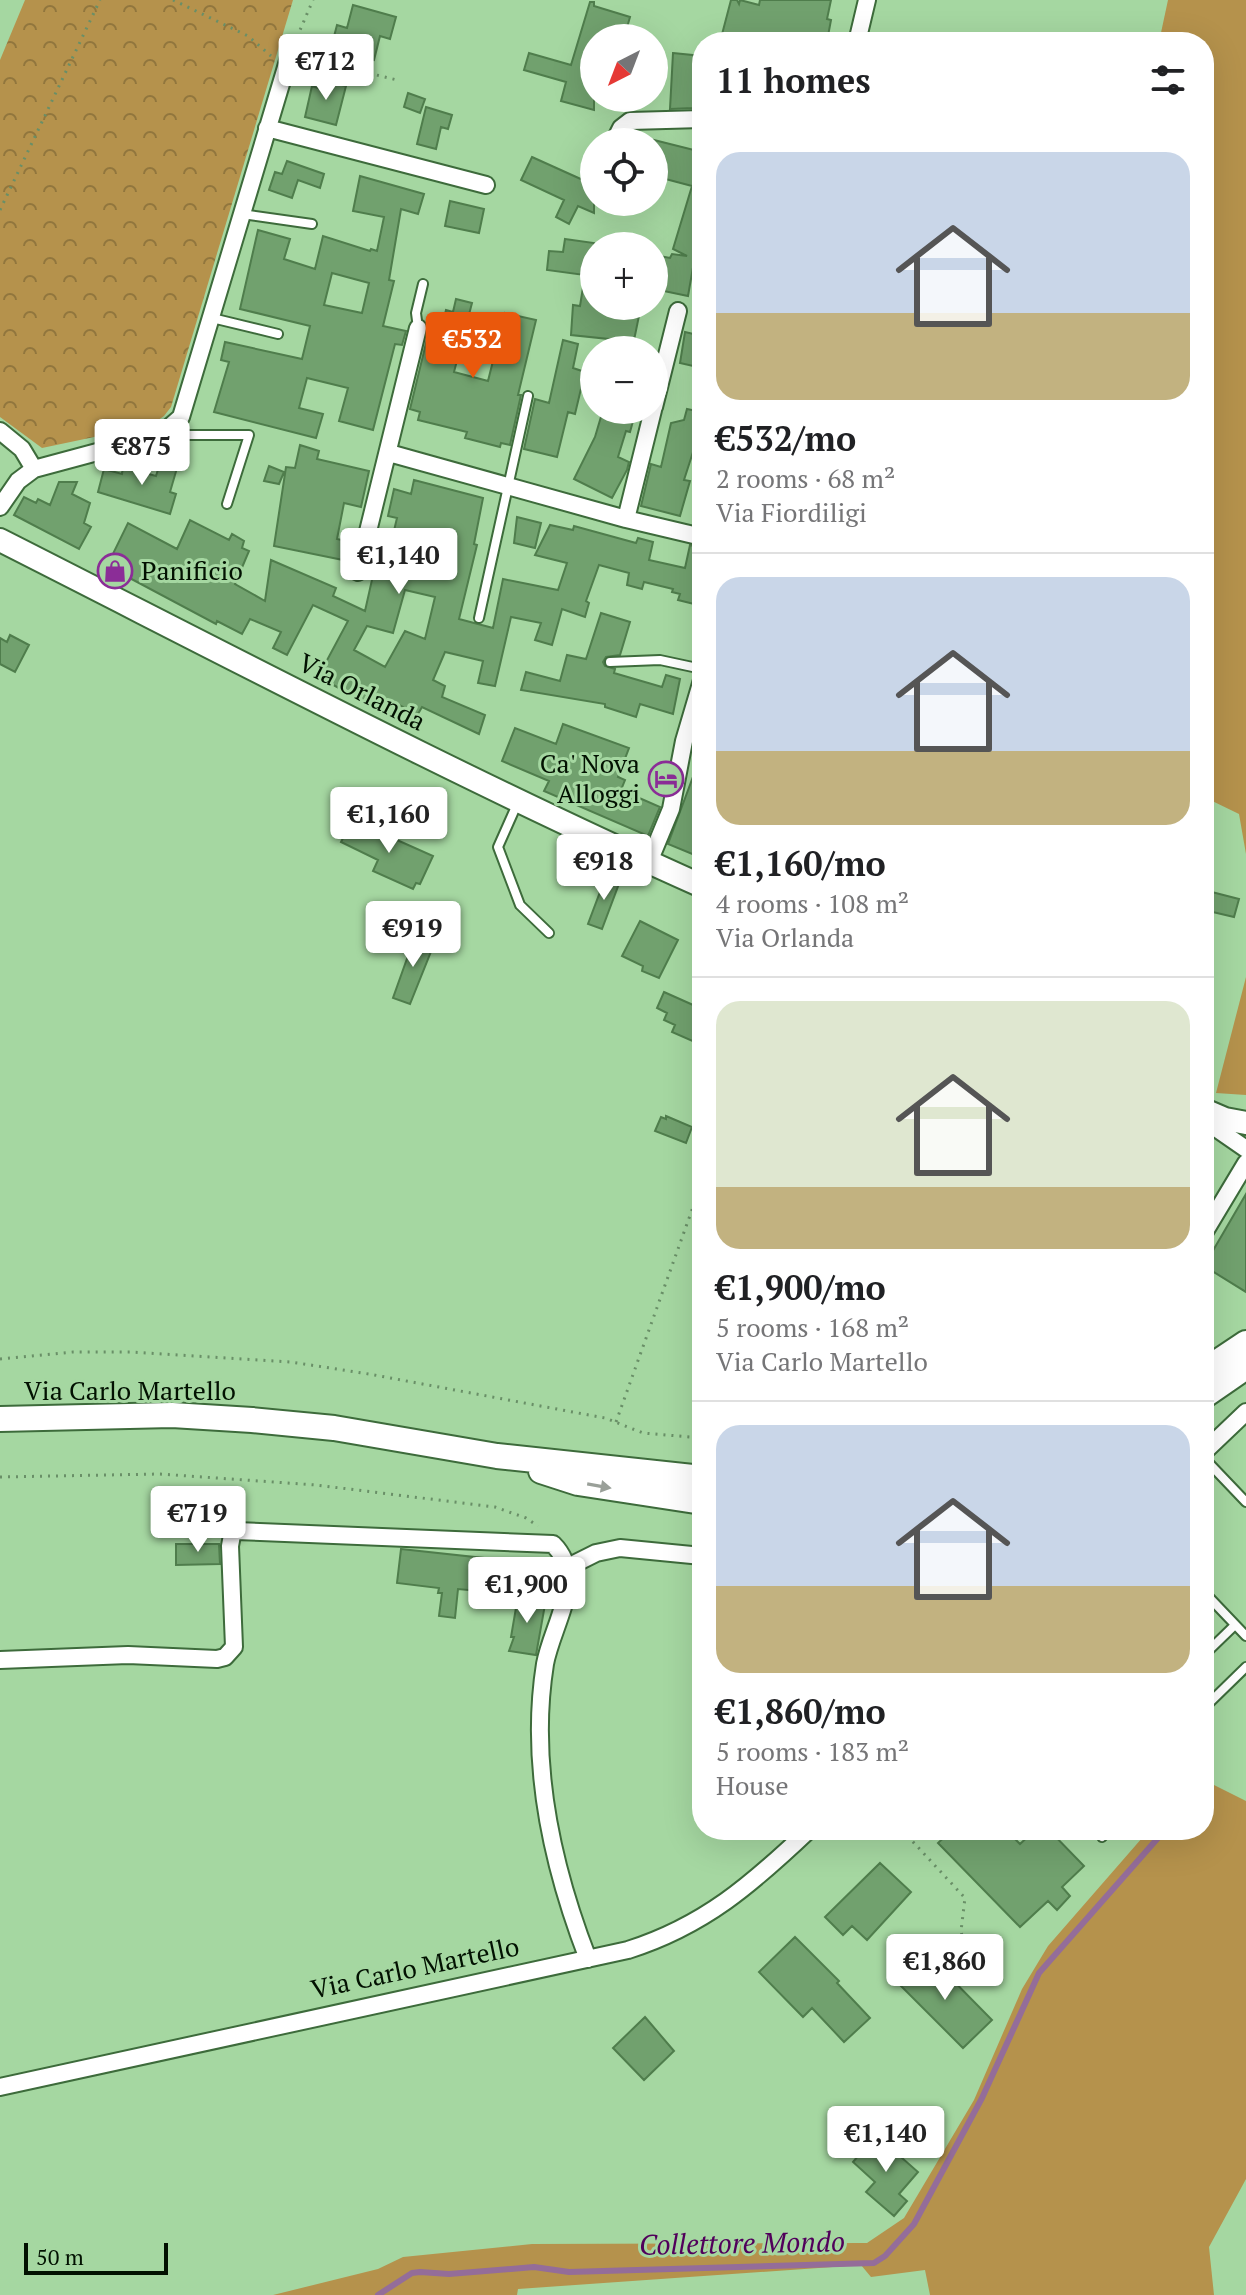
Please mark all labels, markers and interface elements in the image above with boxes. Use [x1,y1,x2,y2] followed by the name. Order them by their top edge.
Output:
[580,24,668,112] north arrow
[580,24,668,424] map controls
[279,34,373,102] pin: €712
[297,43,355,77] text: €712
[716,58,871,103] text: 11 homes
[1146,58,1190,102] icon: filters
[580,128,668,216] button: locate
[881,204,1025,348] icon: home
[580,232,668,320] button: +
[426,312,520,380] pin: €532
[444,321,502,355] text: €532
[580,336,668,424] button: −
[716,416,856,461] text: €532/mo
[95,419,189,487] pin: €875
[113,428,171,462] text: €875
[716,461,895,495] text: 2 rooms · 68 m²
[716,495,867,529] text: Via Fiordiligi
[334,528,464,596] pin: €1,140
[358,537,440,571] text: €1,140
[96,552,134,590] shop icon: Panificio
[141,553,243,587] place label: Panificio
[881,629,1025,773] icon: home
[293,645,432,738] street label: Via Orlanda
[540,746,640,810] place label: Ca' Nova Alloggi
[647,760,685,798] hotel icon: Ca' Nova Alloggi
[324,787,454,855] pin: €1,160
[348,796,430,830] text: €1,160
[557,834,651,902] pin: €918
[716,841,886,886] text: €1,160/mo
[575,843,633,877] text: €918
[716,886,909,920] text: 4 rooms · 108 m²
[366,901,460,969] pin: €919
[384,910,442,944] text: €919
[716,920,854,954] text: Via Orlanda
[881,1053,1025,1197] icon: home
[716,1265,886,1310] text: €1,900/mo
[716,1310,909,1344] text: 5 rooms · 168 m²
[716,1344,928,1378] text: Via Carlo Martello
[24,1373,236,1407] street label: Via Carlo Martello
[881,1477,1025,1621] icon: home
[587,1481,612,1493] one-way arrow
[151,1486,245,1554] pin: €719
[169,1495,227,1529] text: €719
[462,1557,592,1625] pin: €1,900
[486,1566,568,1600] text: €1,900
[716,1689,886,1734] text: €1,860/mo
[716,1734,909,1768] text: 5 rooms · 183 m²
[716,1768,789,1802] text: House
[308,1928,522,2006] street label: Via Carlo Martello
[880,1934,1010,2002] pin: €1,860
[904,1943,986,1977] text: €1,860
[821,2106,951,2174] pin: €1,140
[845,2115,927,2149] text: €1,140
[639,2222,845,2263] water label: Collettore Mondo
[24,2239,168,2275] scale bar
[36,2242,84,2271] text: 50 m

